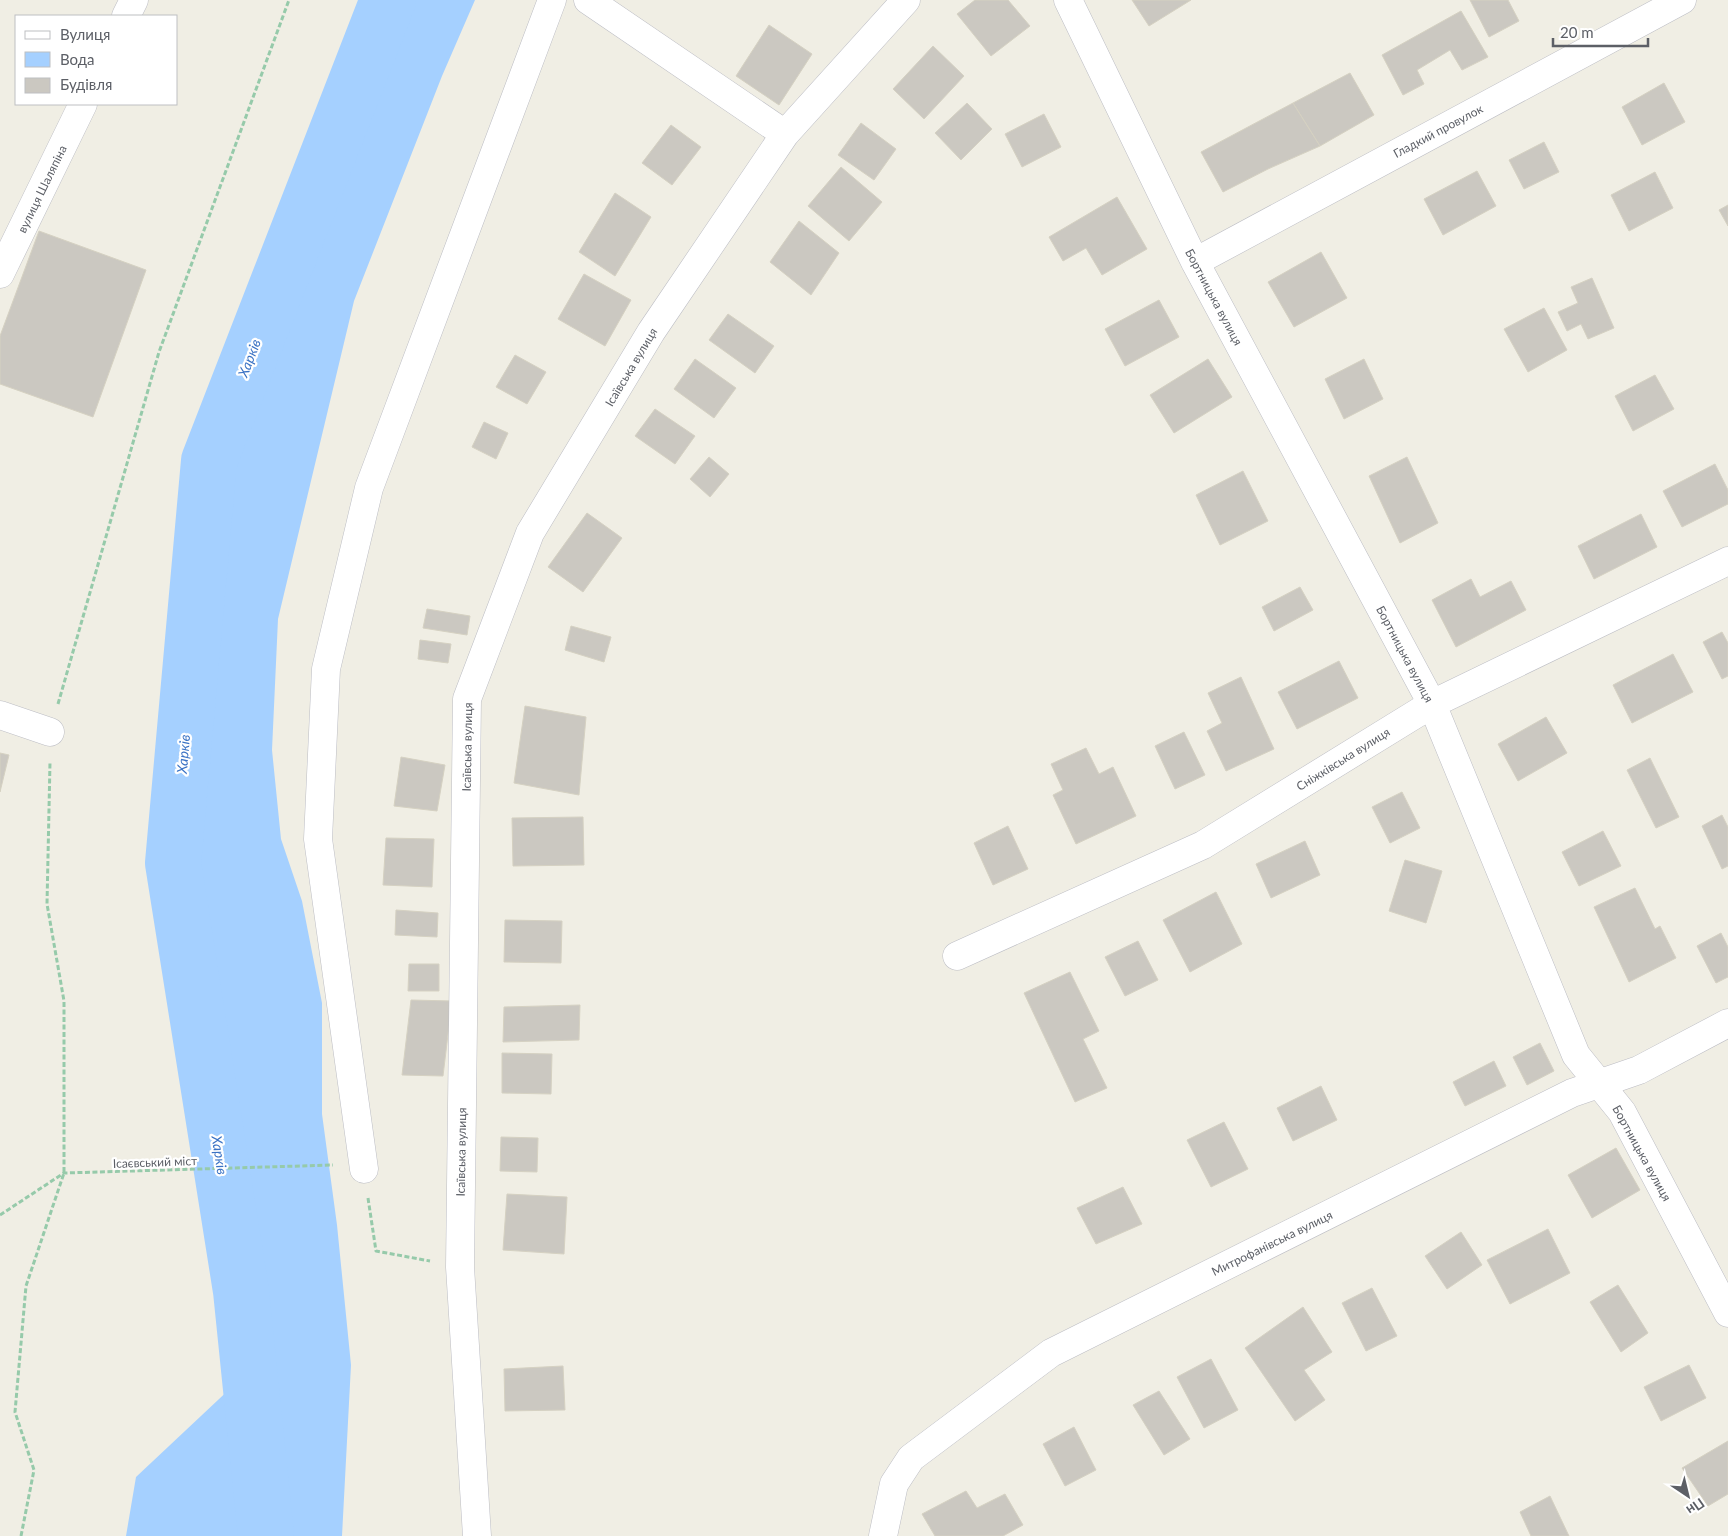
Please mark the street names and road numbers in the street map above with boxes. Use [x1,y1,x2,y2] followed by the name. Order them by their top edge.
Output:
[1391,101,1486,161] street label: Гладкий провулок
[14,143,70,235] street label: вулиця Шаляпіна
[1182,246,1246,348] street label: Бортницька вулиця
[602,325,660,409] street label: Ісаївська вулиця
[1373,603,1437,705] street label: Бортницька вулиця
[459,702,475,792] street label: Ісаївська вулиця
[1293,724,1393,794] street label: Сніжківська вулиця
[1609,1102,1675,1204] street label: Бортницька вулиця
[453,1107,469,1197] street label: Ісаївська вулиця
[113,1153,197,1171] street label: Ісаєвський міст
[1209,1207,1335,1279] street label: Митрофанівська вулиця

